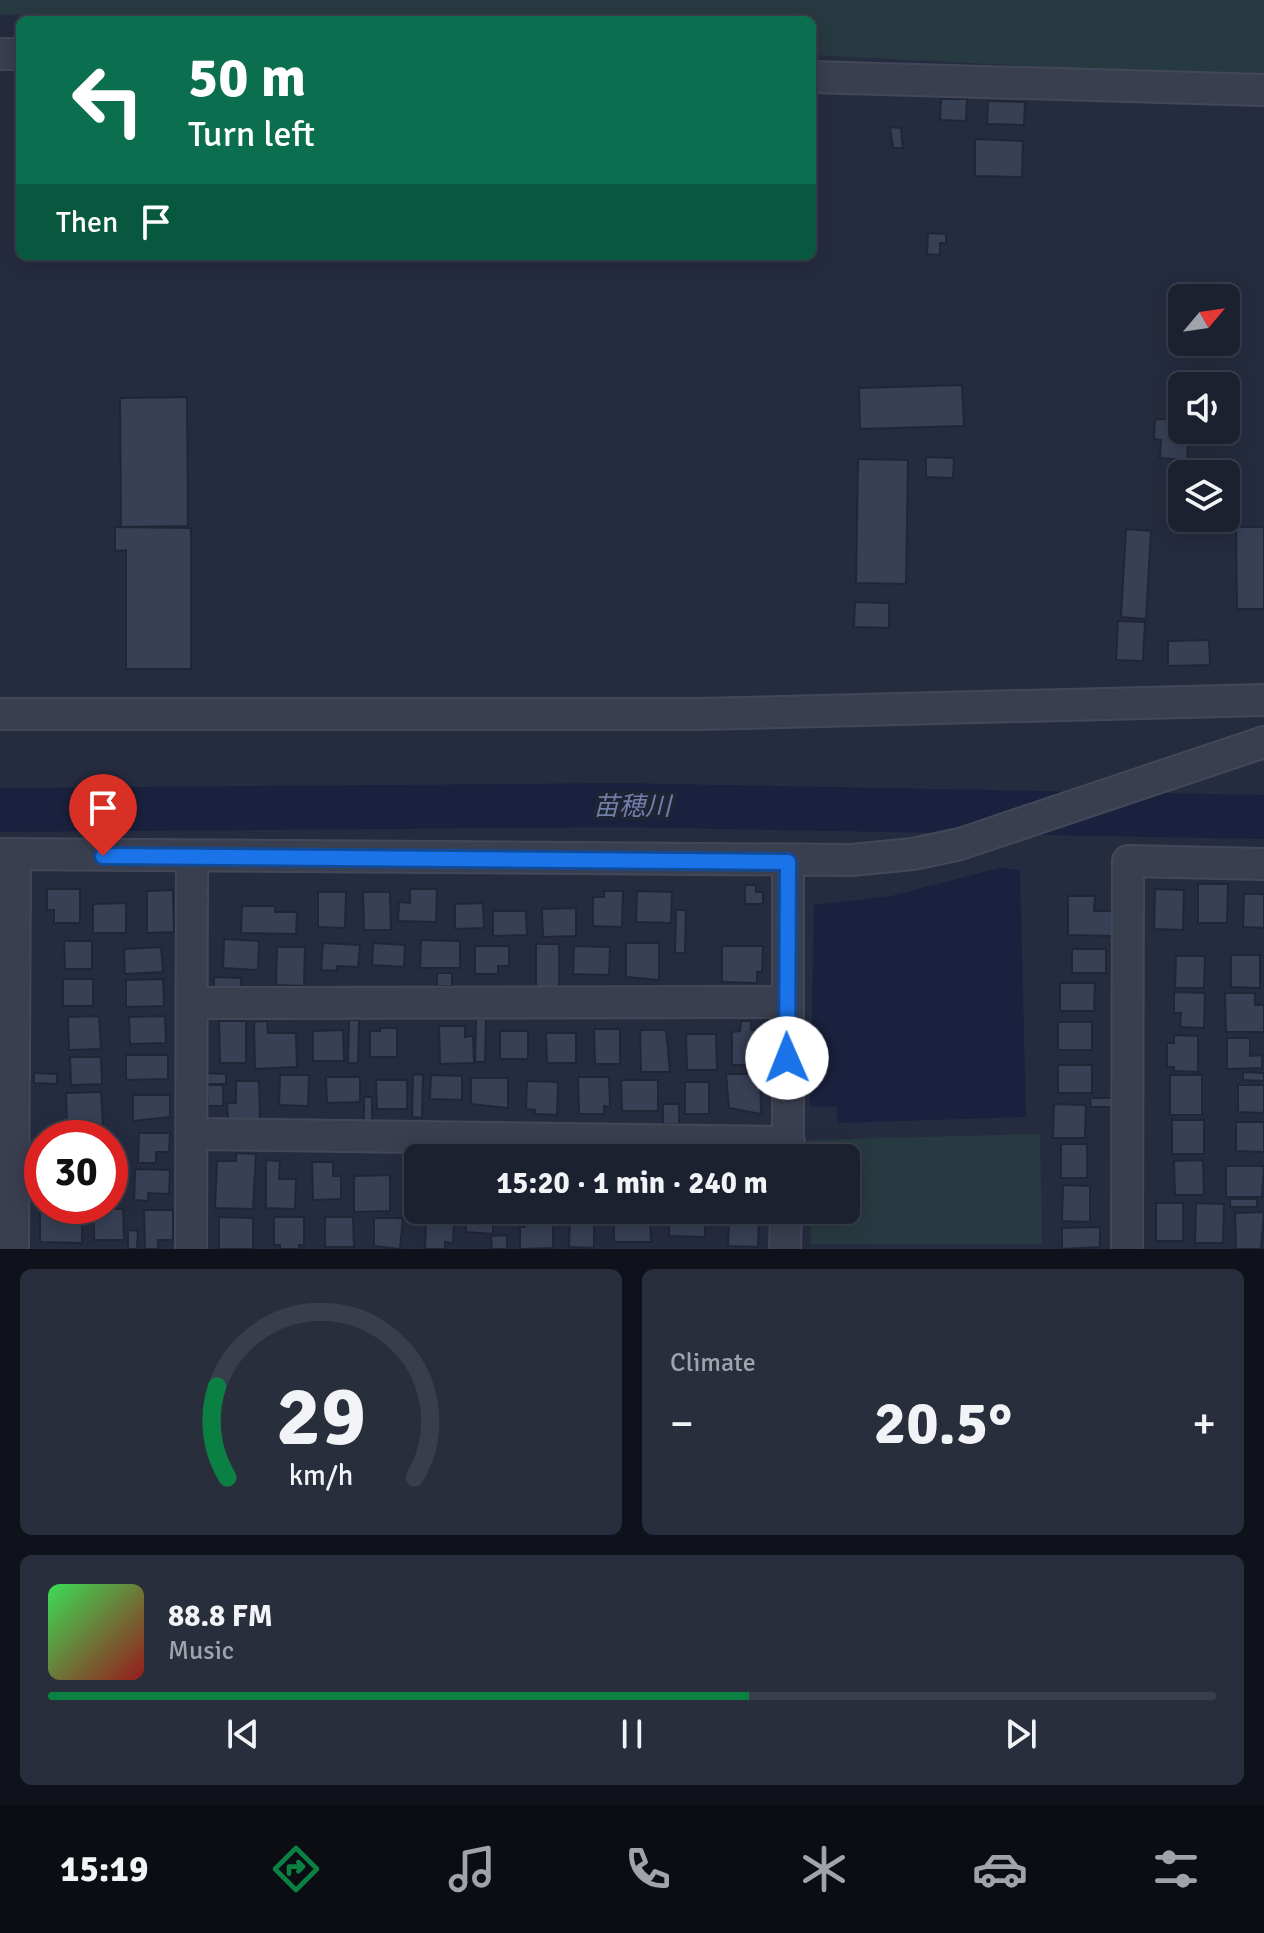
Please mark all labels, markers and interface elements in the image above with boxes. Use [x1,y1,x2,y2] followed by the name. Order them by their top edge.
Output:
[188,43,306,112] text: 50 m
[56,48,160,152] icon: left
[188,112,315,157] text: Turn left
[134,200,178,244] icon: arrive
[56,204,118,241] text: Then
[1168,284,1240,356] north arrow
[1168,284,1240,532] map controls
[1168,372,1240,444] button: sound
[1168,460,1240,532] button: layers
[69,774,137,856] pin
[81,786,125,830] icon: arrive
[593,791,674,823] water label: 苗穂川
[745,1016,829,1100] position arrow
[24,1120,128,1224] speed limit sign: 30
[496,1165,768,1202] text: 15:20 · 1 min · 240 m
[670,1347,756,1379] text: Climate
[276,1366,366,1468] text: 29
[874,1387,1012,1461] text: 20.5°
[670,1397,694,1451] text: −
[1192,1397,1216,1451] text: +
[289,1458,353,1493] text: km/h
[168,1598,273,1635] text: 88.8 FM
[168,1635,234,1667] text: Music
[221,1712,265,1756] icon: previous
[610,1712,654,1756] icon: pause
[999,1712,1043,1756] icon: next
[268,1841,324,1897] icon: directions
[444,1841,500,1897] icon: music
[620,1841,676,1897] icon: phone
[796,1841,852,1897] icon: climate
[972,1841,1028,1897] icon: car
[1148,1841,1204,1897] icon: filters
[60,1847,148,1892] text: 15:19

